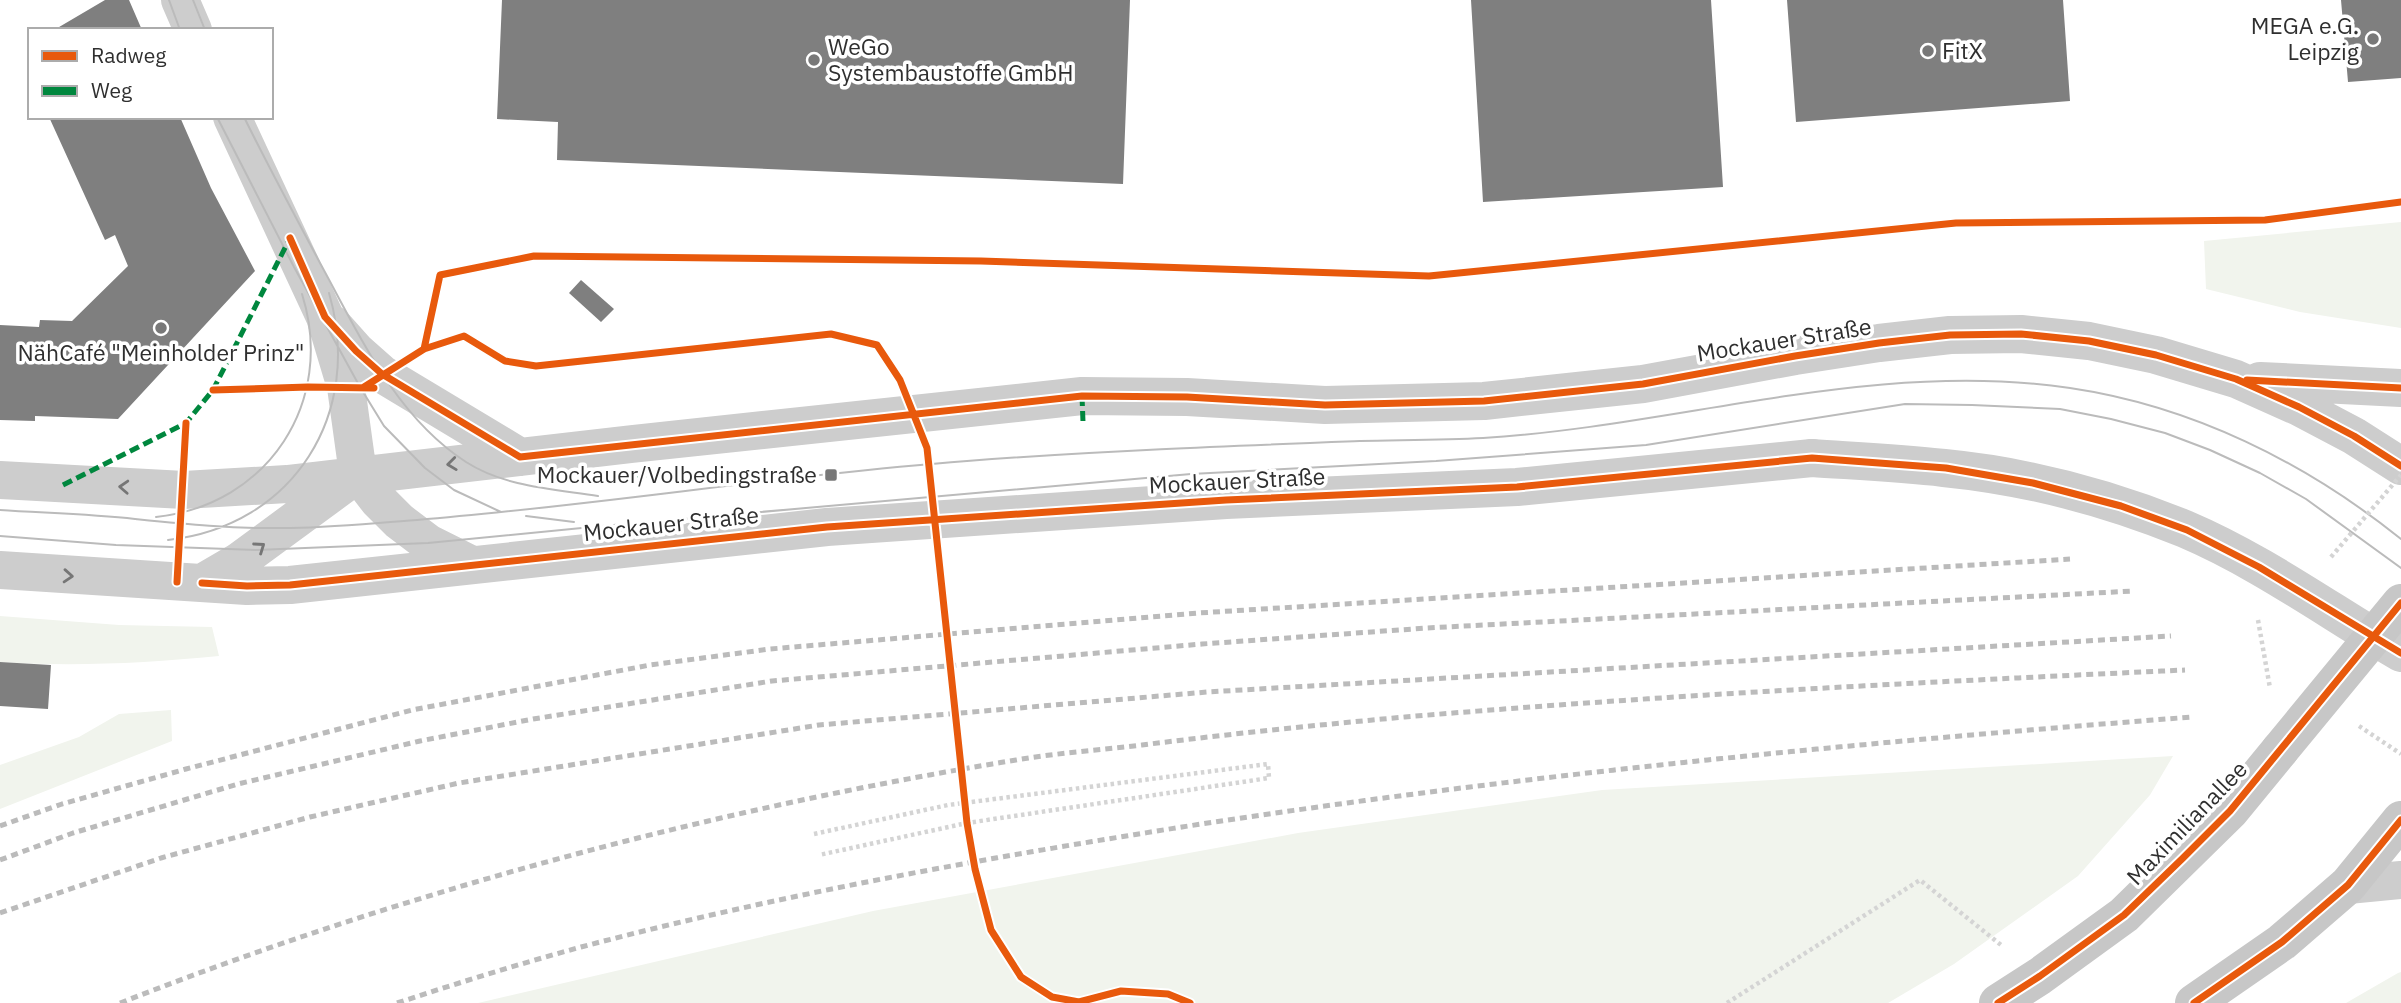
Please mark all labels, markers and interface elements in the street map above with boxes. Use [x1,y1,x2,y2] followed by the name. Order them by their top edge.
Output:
[2251,10,2359,66] place label: MEGA e.G. Leipzig
[28,28,273,119] legend
[828,31,1073,87] place label: WeGo Systembaustoffe GmbH
[2365,31,2381,47] marker: MEGA e.G. Leipzig
[1942,35,1983,65] place label: FitX
[91,41,166,69] text: Radweg
[1920,43,1936,59] marker: FitX
[806,52,822,68] marker: WeGo Systembaustoffe GmbH
[91,76,132,104] text: Weg
[1694,310,1873,368] street label: Mockauer Straße
[153,320,169,336] marker: NähCafé "Meinholder Prinz"
[18,337,304,367] place label: NähCafé "Meinholder Prinz"
[446,457,458,472] one-way arrow
[537,459,817,489] place label: Mockauer/Volbedingstraße
[1148,460,1326,500] street label: Mockauer Straße
[823,467,839,483] marker: Mockauer/Volbedingstraße
[118,480,129,495] one-way arrow
[582,499,760,547] street label: Mockauer Straße
[252,543,265,555] one-way arrow
[63,568,74,583] one-way arrow
[2119,754,2253,891] street label: Maximilianallee

